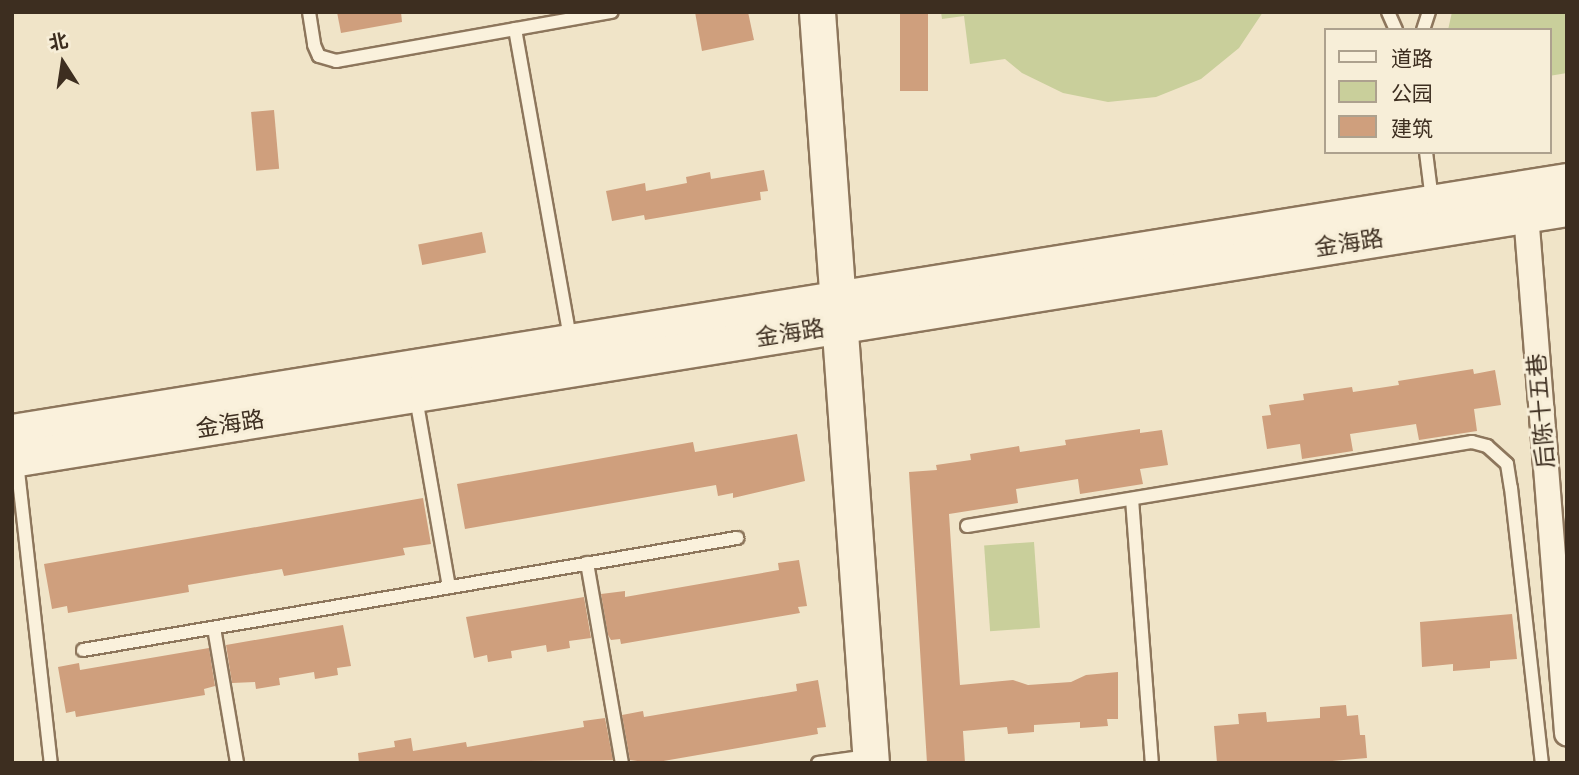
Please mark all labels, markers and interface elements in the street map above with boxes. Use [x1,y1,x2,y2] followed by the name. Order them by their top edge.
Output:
[28,28,98,98] north arrow
[1324,28,1551,154] legend
[47,29,70,55] text: 北
[1391,46,1433,72] text: 道路
[1391,81,1433,107] text: 公园
[1391,116,1433,142] text: 建筑
[1313,224,1385,262] street label: 金海路
[754,314,826,352] street label: 金海路
[1522,353,1560,469] street label: 后陈十五巷
[194,405,266,443] street label: 金海路

